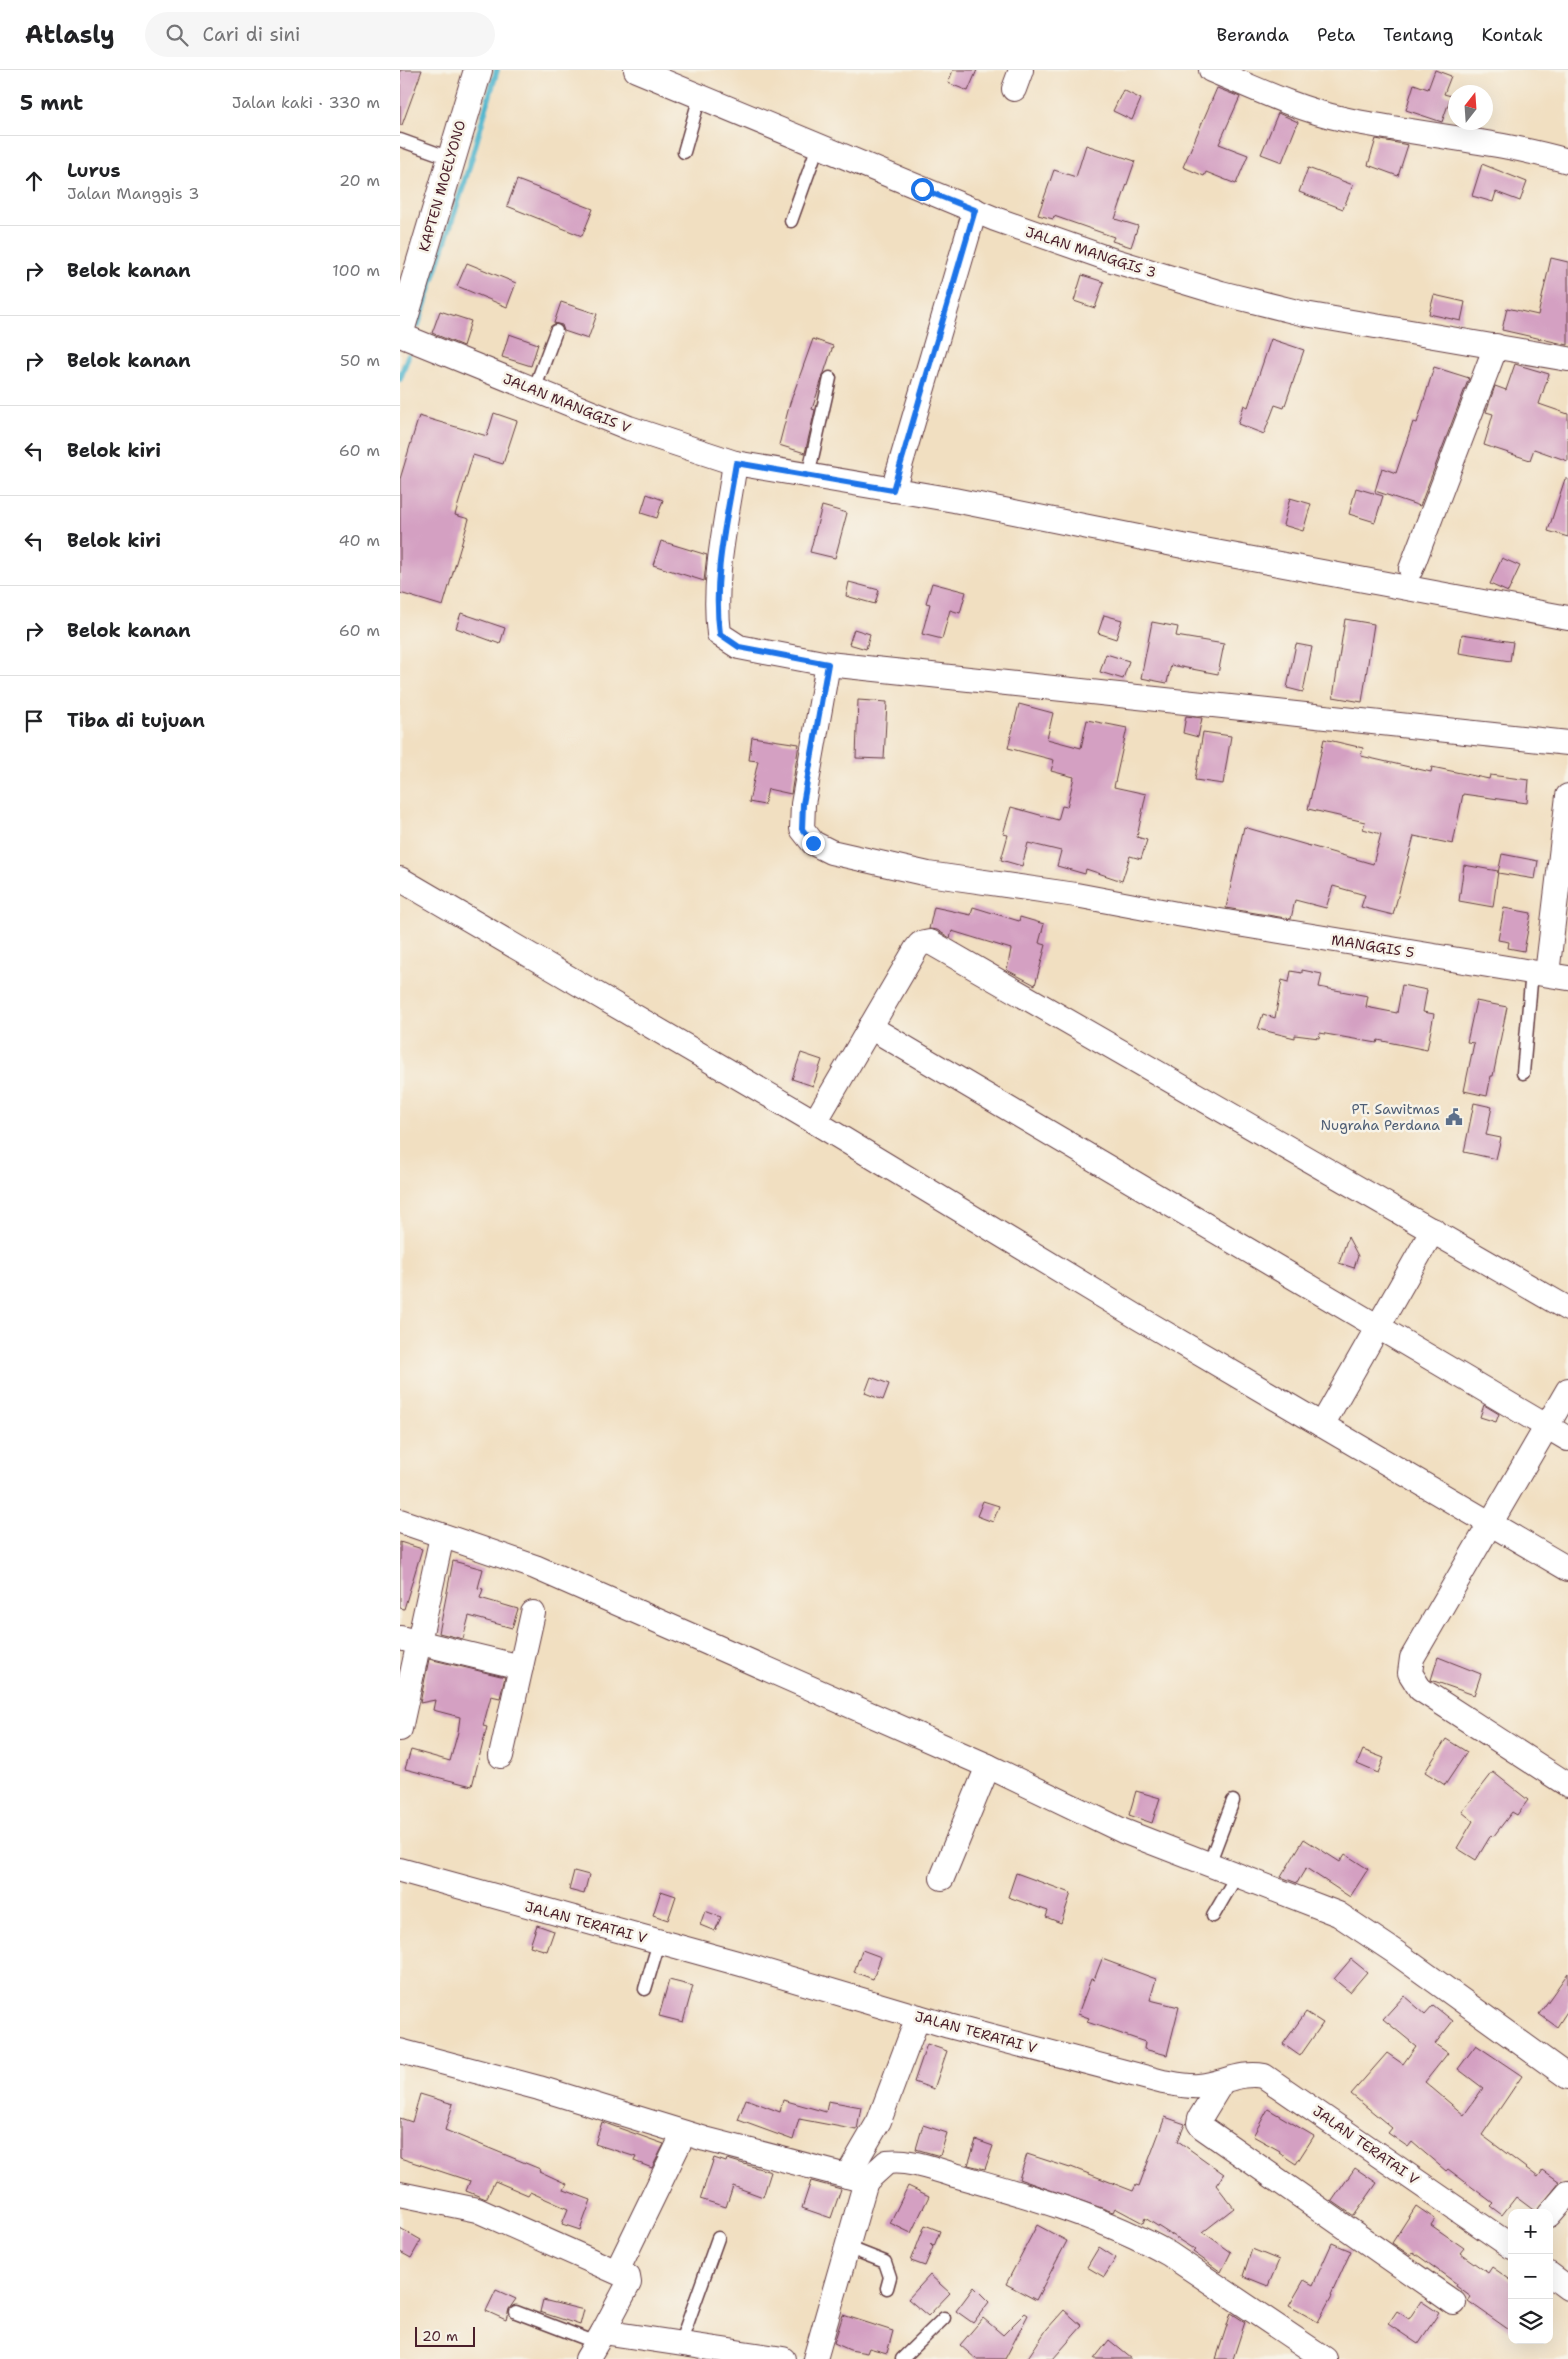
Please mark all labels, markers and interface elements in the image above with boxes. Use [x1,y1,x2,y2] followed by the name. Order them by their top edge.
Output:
[145,12,495,57] search box
[25,19,115,51] text: Atlasly
[163,21,191,49] icon: search
[203,22,300,47] text: Cari di sini
[1217,23,1289,47] text: Beranda
[1317,23,1355,47] text: Peta
[1383,23,1454,47] text: Tentang
[1482,23,1543,47] text: Kontak
[1448,85,1493,130] north arrow
[20,89,83,117] text: 5 mnt
[232,92,380,113] text: Jalan kaki · 330 m
[415,118,469,254] street label: KAPTEN MOELYONO
[67,158,121,183] text: Lurus
[20,167,48,195] icon: ahead
[339,170,380,191] text: 20 m
[911,178,934,201] route start
[67,183,199,204] text: Jalan Manggis 3
[1023,222,1159,282] street label: JALAN MANGGIS 3
[20,257,48,285] icon: right
[67,258,191,283] text: Belok kanan
[332,260,380,281] text: 100 m
[20,347,48,375] icon: right
[67,348,191,373] text: Belok kanan
[340,350,380,371] text: 50 m
[501,369,634,437] street label: JALAN MANGGIS V
[20,437,48,465] icon: left
[67,438,161,463] text: Belok kiri
[339,440,380,461] text: 60 m
[20,527,48,555] icon: left
[67,528,161,553] text: Belok kiri
[338,530,380,551] text: 40 m
[20,617,48,645] icon: right
[67,618,191,643] text: Belok kanan
[339,620,380,641] text: 60 m
[20,707,48,735] icon: arrive
[67,708,205,733] text: Tiba di tujuan
[802,832,825,855] route end
[1330,931,1416,961] street label: MANGGIS 5
[1321,1100,1440,1134] place label: PT. Sawitmas Nugraha Perdana
[1444,1107,1464,1127] public building icon: PT. Sawitmas Nugraha Perdana
[523,1897,650,1947] street label: JALAN TERATAI V
[913,2007,1040,2057] street label: JALAN TERATAI V
[1309,2102,1423,2189] street label: JALAN TERATAI V
[1508,2209,1553,2344] map controls
[1508,2209,1553,2254] button: +
[1508,2254,1553,2299] button: −
[1508,2299,1553,2344] button: layers
[415,2324,475,2347] scale bar
[422,2327,458,2345] text: 20 m

